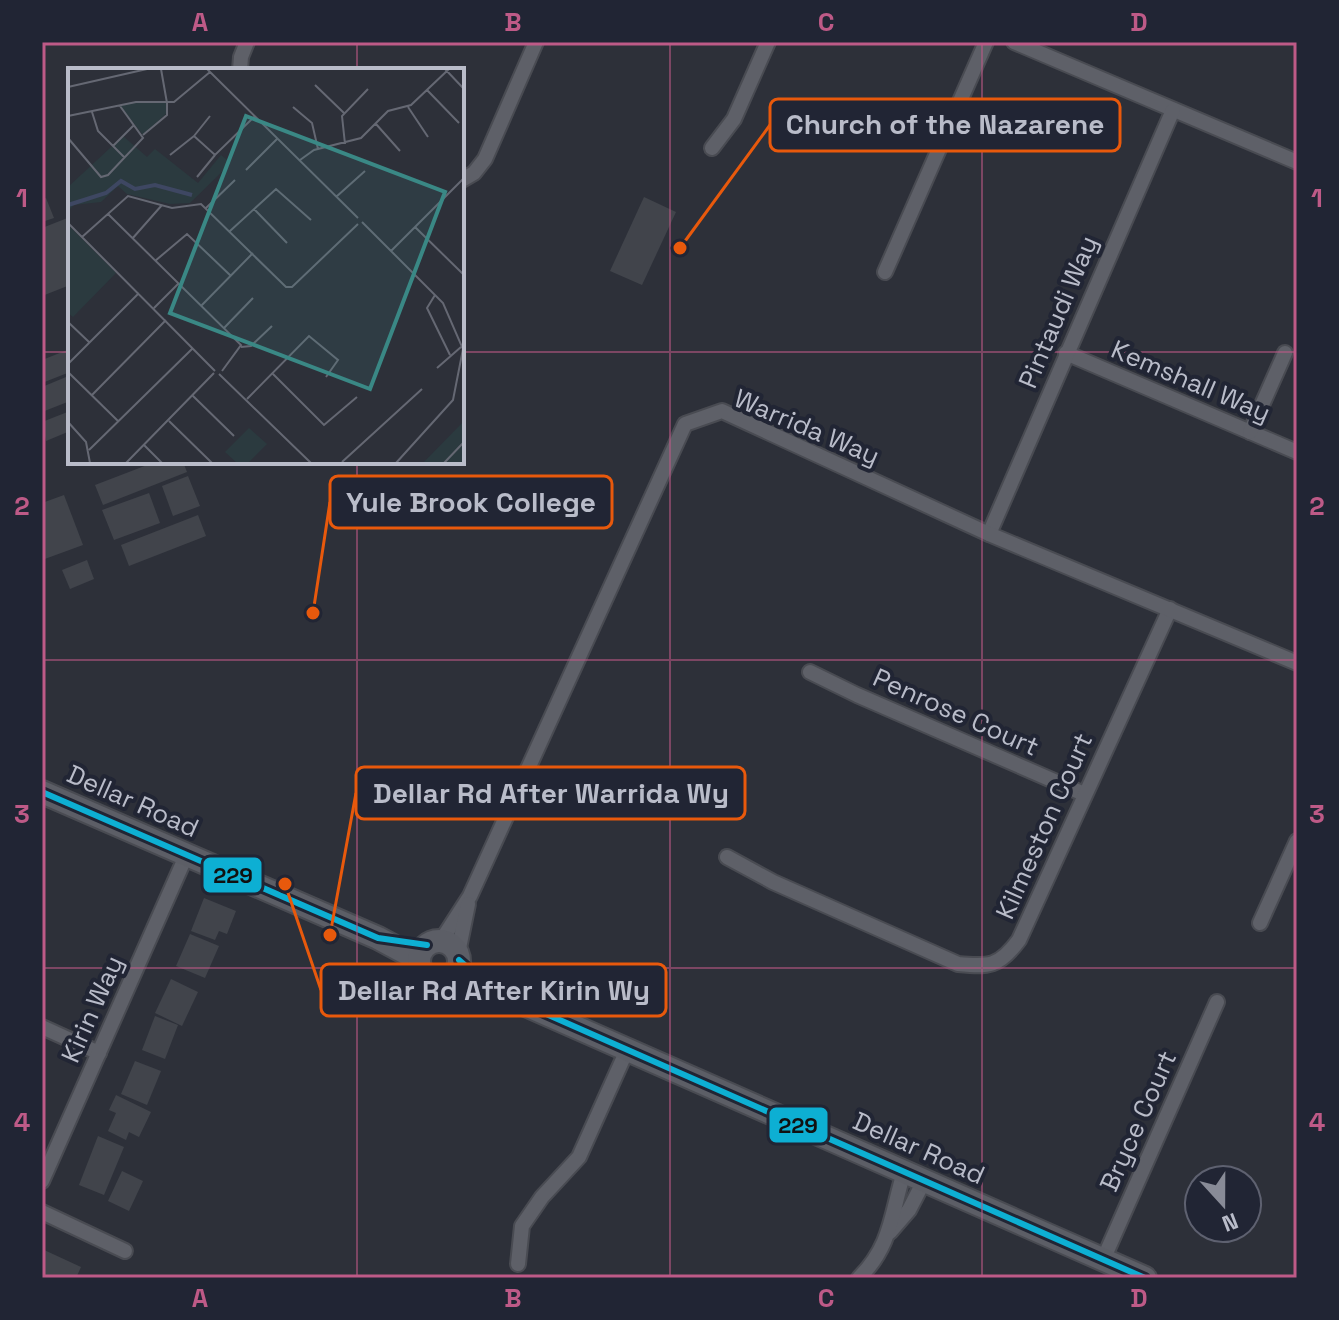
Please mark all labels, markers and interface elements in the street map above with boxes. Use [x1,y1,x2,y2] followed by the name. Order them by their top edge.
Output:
[192,5,209,39] text: A
[504,5,522,39] text: B
[818,5,834,39] text: C
[1130,5,1148,39] text: D
[68,68,464,464] inset map
[770,99,1120,151] callout: Church of the Nazarene
[786,106,1104,142] text: Church of the Nazarene
[16,181,28,215] text: 1
[1311,181,1323,215] text: 1
[1011,231,1105,393] street label: Pintaudi Way
[1106,332,1276,430] street label: Kemshall Way
[729,381,885,473] street label: Warrida Way
[330,476,612,528] callout: Yule Brook College
[346,484,596,520] text: Yule Brook College
[14,489,30,523] text: 2
[1309,489,1325,523] text: 2
[868,660,1044,764] street label: Penrose Court
[988,728,1100,924] street label: Kilmeston Court
[62,757,204,845] street label: Dellar Road
[356,767,745,819] callout: Dellar Rd After Warrida Wy
[373,775,729,811] text: Dellar Rd After Warrida Wy
[14,797,30,831] text: 3
[1309,797,1325,831] text: 3
[202,856,263,894] line badge: 229
[213,861,253,889] text: 229
[53,950,131,1068] street label: Kirin Way
[321,964,666,1016] callout: Dellar Rd After Kirin Wy
[338,972,650,1008] text: Dellar Rd After Kirin Wy
[1092,1045,1184,1197] street label: Bryce Court
[848,1104,990,1192] street label: Dellar Road
[14,1105,30,1139] text: 4
[1309,1105,1325,1139] text: 4
[768,1106,829,1144] line badge: 229
[778,1111,818,1139] text: 229
[1183,1164,1263,1244] north arrow
[1218,1207,1242,1238] text: N
[192,1281,209,1315] text: A
[504,1281,522,1315] text: B
[818,1281,834,1315] text: C
[1130,1281,1148,1315] text: D

